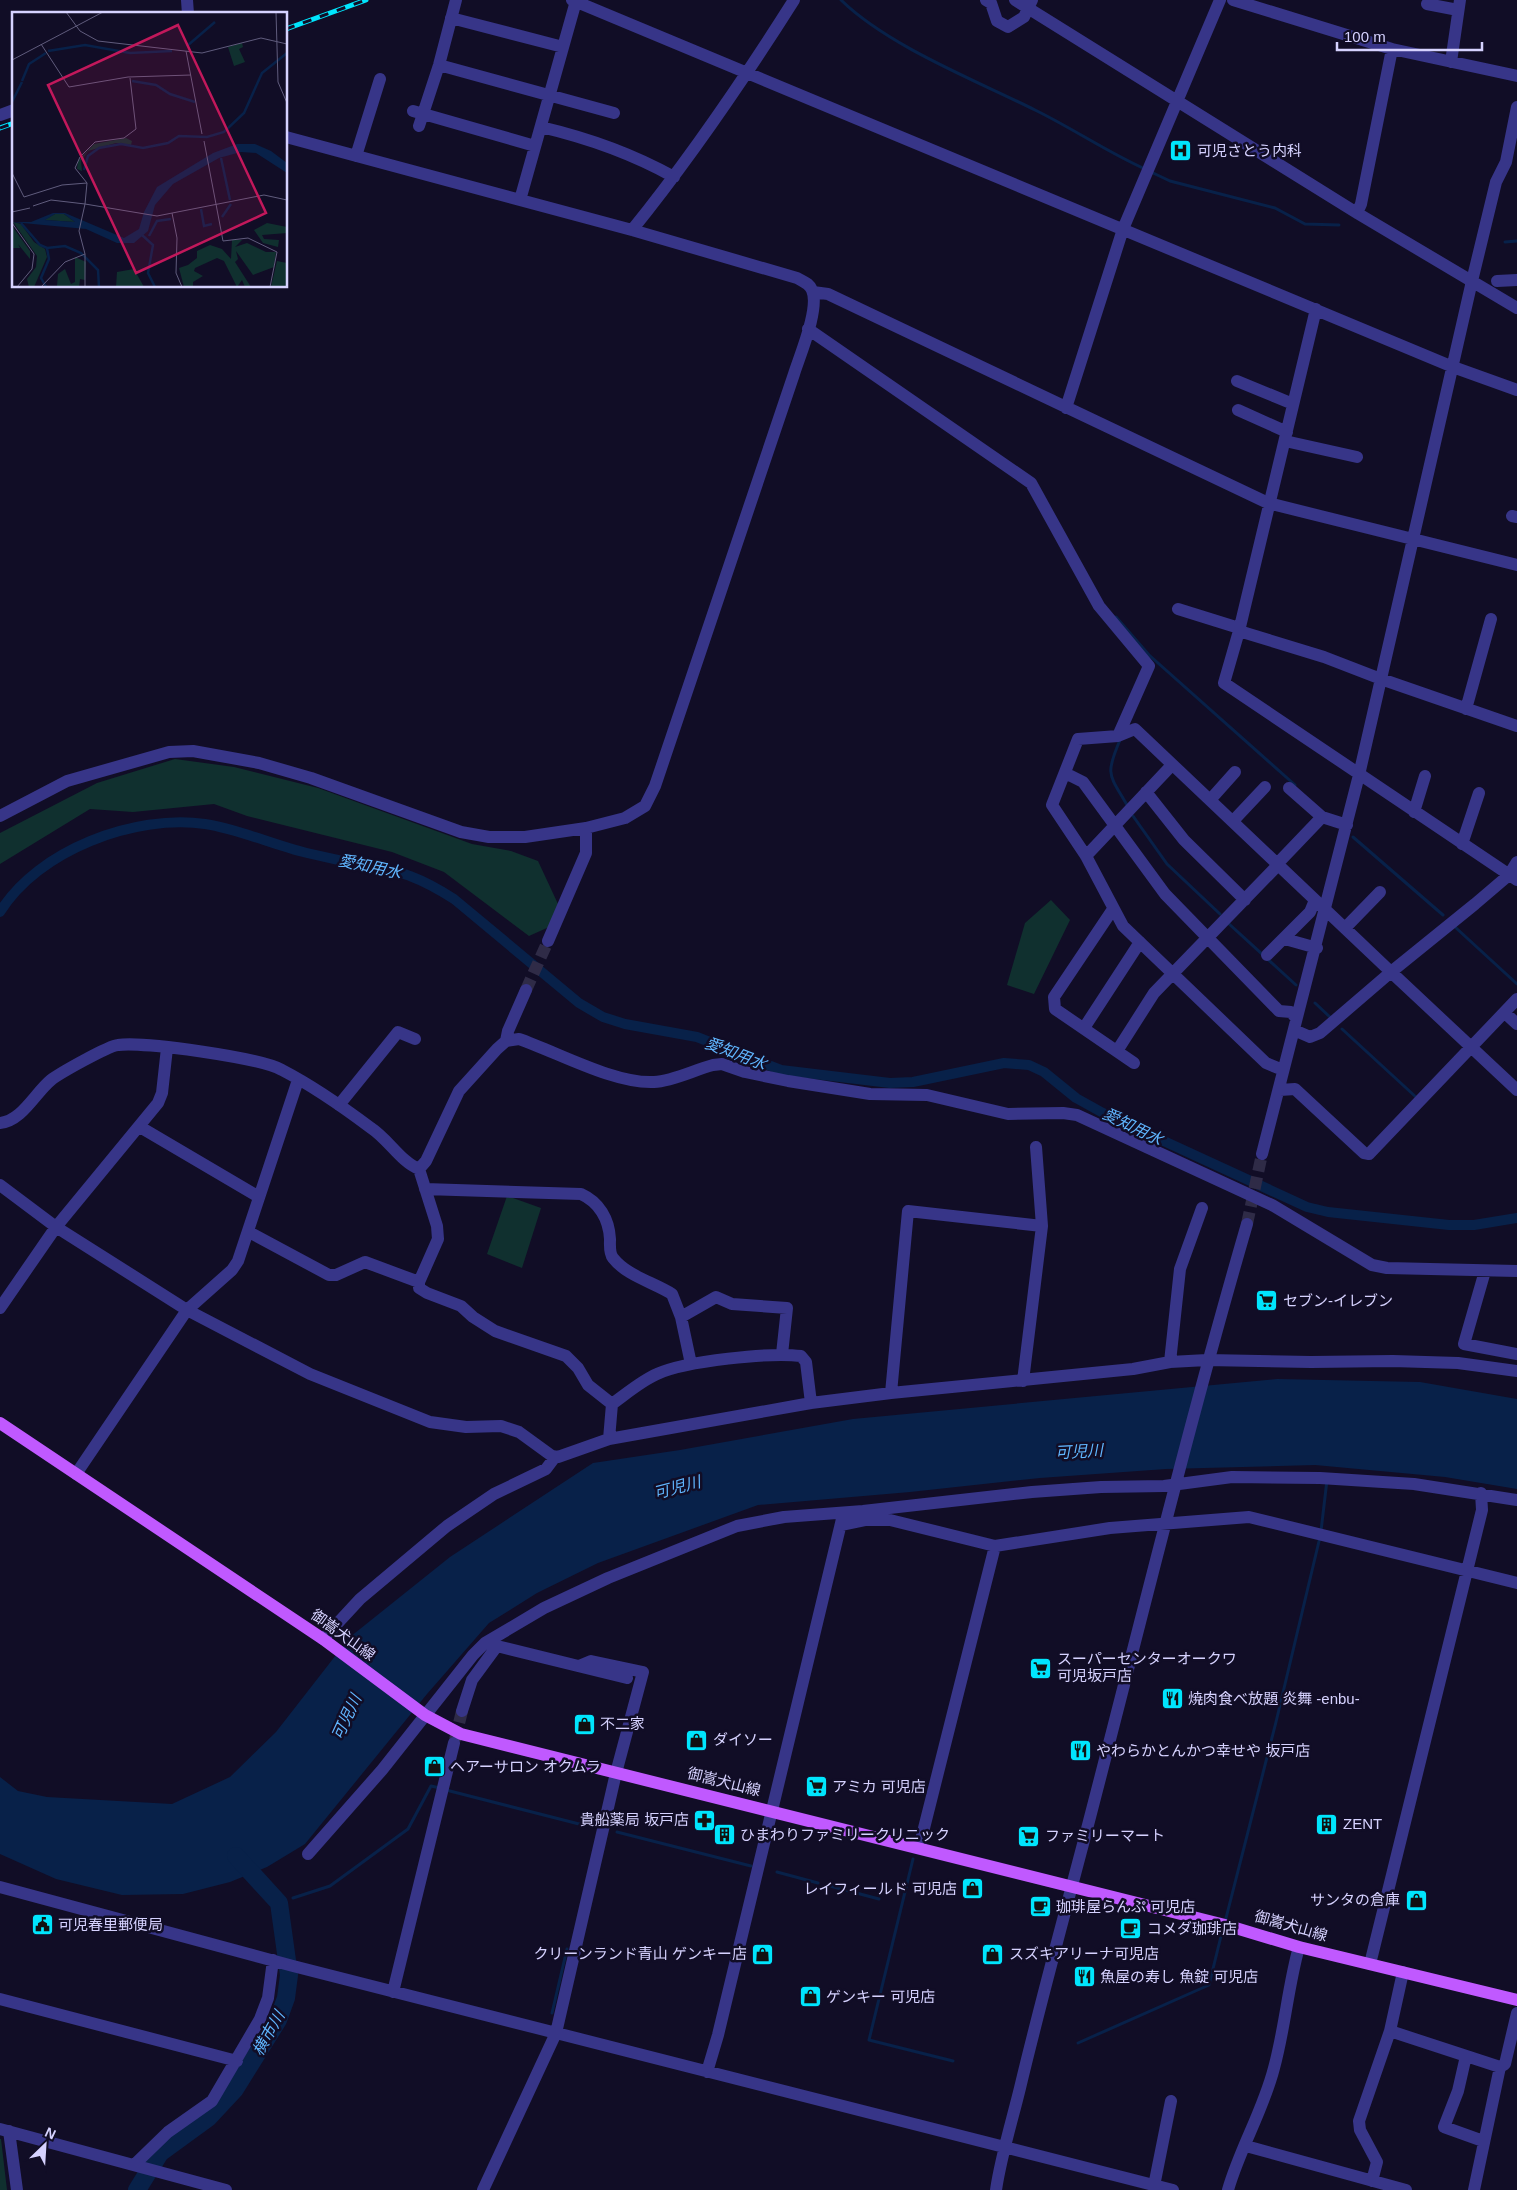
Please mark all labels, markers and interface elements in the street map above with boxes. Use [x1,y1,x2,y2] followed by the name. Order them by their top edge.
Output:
[12,12,288,288] inset map
[1337,20,1482,52] scale bar
[1344,28,1386,45] text: 100 m
[1169,139,1193,163] hospital icon: 可児さとう内科
[1197,142,1302,159] place label: 可児さとう内科
[337,852,405,882] water label: 愛知用水
[703,1034,771,1074] water label: 愛知用水
[1100,1105,1167,1149] water label: 愛知用水
[1255,1289,1279,1313] supermarket icon: セブン-イレブン
[1283,1292,1393,1309] place label: セブン-イレブン
[1055,1442,1105,1461] water label: 可児川
[652,1473,704,1502] water label: 可児川
[308,1606,379,1664] street label: 御嵩犬山線
[1057,1650,1237,1684] place label: スーパーセンターオークワ 可児坂戸店
[1029,1656,1053,1680] supermarket icon: スーパーセンターオークワ 可児坂戸店
[1160,1687,1184,1711] restaurant icon: 焼肉食べ放題 炎舞 ‐enbu‐
[329,1690,365,1743] water label: 可児川
[1188,1690,1360,1707] place label: 焼肉食べ放題 炎舞 ‐enbu‐
[572,1712,596,1736] shop icon: 不二家
[600,1715,645,1732] place label: 不二家
[685,1728,709,1752] shop icon: ダイソー
[713,1731,773,1748] place label: ダイソー
[1068,1739,1092,1763] restaurant icon: やわらかとんかつ幸せや 坂戸店
[1096,1742,1310,1759] place label: やわらかとんかつ幸せや 坂戸店
[422,1755,446,1779] shop icon: ヘアーサロン オクムラ
[450,1758,601,1775] place label: ヘアーサロン オクムラ
[686,1764,763,1799] street label: 御嵩犬山線
[804,1775,828,1799] supermarket icon: アミカ 可児店
[832,1778,926,1795] place label: アミカ 可児店
[693,1808,717,1832] pharmacy icon: 貴船薬局 坂戸店
[580,1811,689,1828] place label: 貴船薬局 坂戸店
[1315,1812,1339,1836] building icon: ZENT
[1343,1815,1382,1832] place label: ZENT
[712,1823,736,1847] building icon: ひまわりファミリークリニック
[1017,1824,1041,1848] supermarket icon: ファミリーマート
[740,1826,950,1843] place label: ひまわりファミリークリニック
[1045,1827,1165,1844] place label: ファミリーマート
[961,1877,985,1901] shop icon: レイフィールド 可児店
[803,1880,957,1897] place label: レイフィールド 可児店
[1404,1888,1428,1912] shop icon: サンタの倉庫
[1310,1891,1400,1908] place label: サンタの倉庫
[1028,1895,1052,1919] cafe icon: 珈琲屋らんぷ 可児店
[1056,1898,1195,1915] place label: 珈琲屋らんぷ 可児店
[1253,1907,1330,1944] street label: 御嵩犬山線
[30,1913,54,1937] public building icon: 可児春里郵便局
[58,1916,163,1933] place label: 可児春里郵便局
[1119,1917,1143,1941] cafe icon: コメダ珈琲店
[1147,1920,1237,1937] place label: コメダ珈琲店
[751,1942,775,1966] shop icon: クリーンランド青山 ゲンキー店
[981,1942,1005,1966] shop icon: スズキアリーナ可児店
[534,1945,747,1962] place label: クリーンランド青山 ゲンキー店
[1009,1945,1159,1962] place label: スズキアリーナ可児店
[1072,1965,1096,1989] restaurant icon: 魚屋の寿し 魚錠 可児店
[1100,1968,1258,1985] place label: 魚屋の寿し 魚錠 可児店
[798,1985,822,2009] shop icon: ゲンキー 可児店
[826,1988,935,2005] place label: ゲンキー 可児店
[249,2006,288,2058] water label: 横市川
[20,2120,70,2170] north arrow
[43,2124,58,2143] text: N

